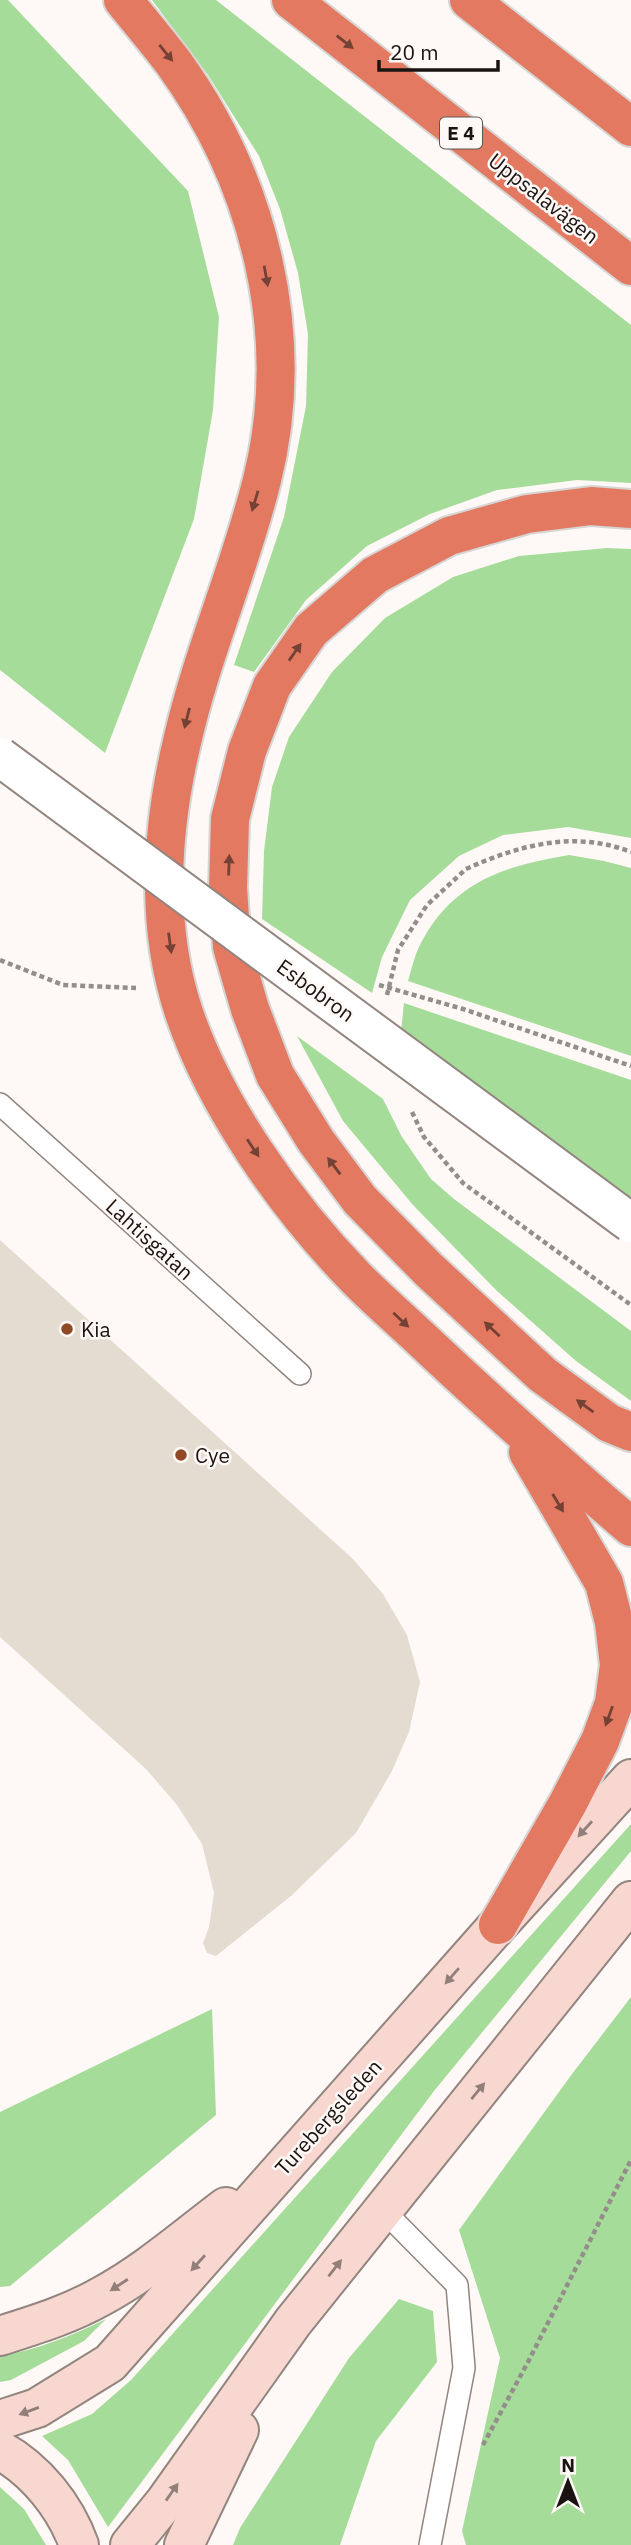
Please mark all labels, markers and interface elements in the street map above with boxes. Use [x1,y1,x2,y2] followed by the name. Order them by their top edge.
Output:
[379,28,498,72] scale bar
[336,35,354,49] one-way arrow
[390,38,439,66] text: 20 m
[158,45,173,62] one-way arrow
[440,118,482,148] road number: E 4
[483,146,605,250] street label: Uppsalavägen
[261,265,272,287] one-way arrow
[250,490,260,511] one-way arrow
[288,643,302,661] one-way arrow
[182,707,193,729] one-way arrow
[223,854,234,876] one-way arrow
[164,932,175,954] one-way arrow
[271,952,361,1028] street label: Esbobron
[246,1139,260,1157] one-way arrow
[328,1157,342,1175] one-way arrow
[100,1192,200,1286] street label: Lahtisgatan
[392,1312,410,1328] one-way arrow
[81,1315,111,1343] place label: Kia
[59,1321,75,1337] marker: Kia
[483,1321,501,1337] one-way arrow
[576,1400,594,1414] one-way arrow
[195,1441,230,1469] place label: Cye
[173,1447,189,1463] marker: Cye
[552,1494,565,1513] one-way arrow
[603,1705,614,1726] one-way arrow
[577,1820,593,1838] one-way arrow
[445,1968,461,1985] one-way arrow
[268,2053,388,2181] street label: Turebergsleden
[470,2082,485,2099] one-way arrow
[191,2254,207,2271] one-way arrow
[328,2260,343,2278] one-way arrow
[110,2278,129,2291] one-way arrow
[18,2405,39,2416] one-way arrow
[533,2447,603,2517] north arrow
[561,2453,575,2477] text: N
[165,2483,179,2501] one-way arrow

